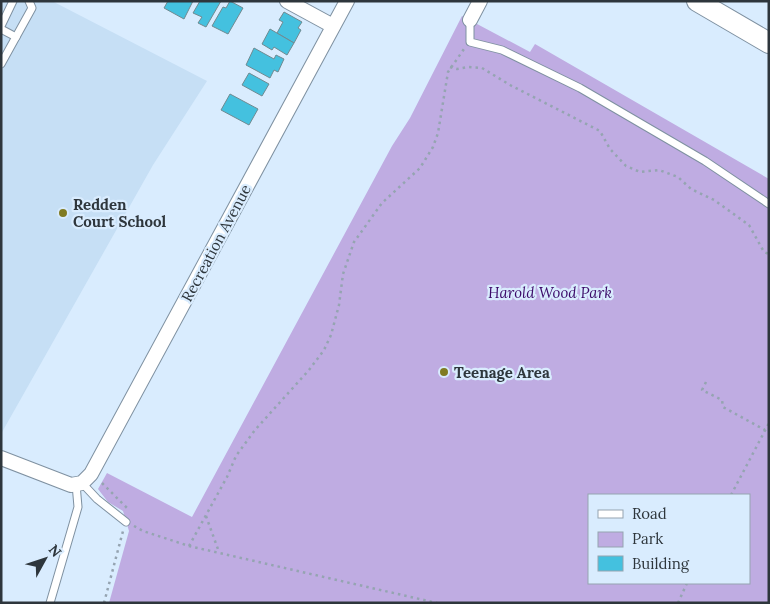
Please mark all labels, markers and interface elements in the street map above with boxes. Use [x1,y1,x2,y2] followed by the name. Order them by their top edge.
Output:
[177,181,255,305] street label: Recreation Avenue
[73,195,166,231] place label: Redden Court School
[57,207,69,219] marker: Redden Court School
[488,283,612,302] park label: Harold Wood Park
[454,363,550,382] place label: Teenage Area
[438,366,450,378] marker: Teenage Area
[588,494,750,584] legend
[632,504,667,523] text: Road
[632,529,663,548] text: Park
[20,534,70,584] north arrow
[45,541,65,561] text: N
[632,554,690,573] text: Building

